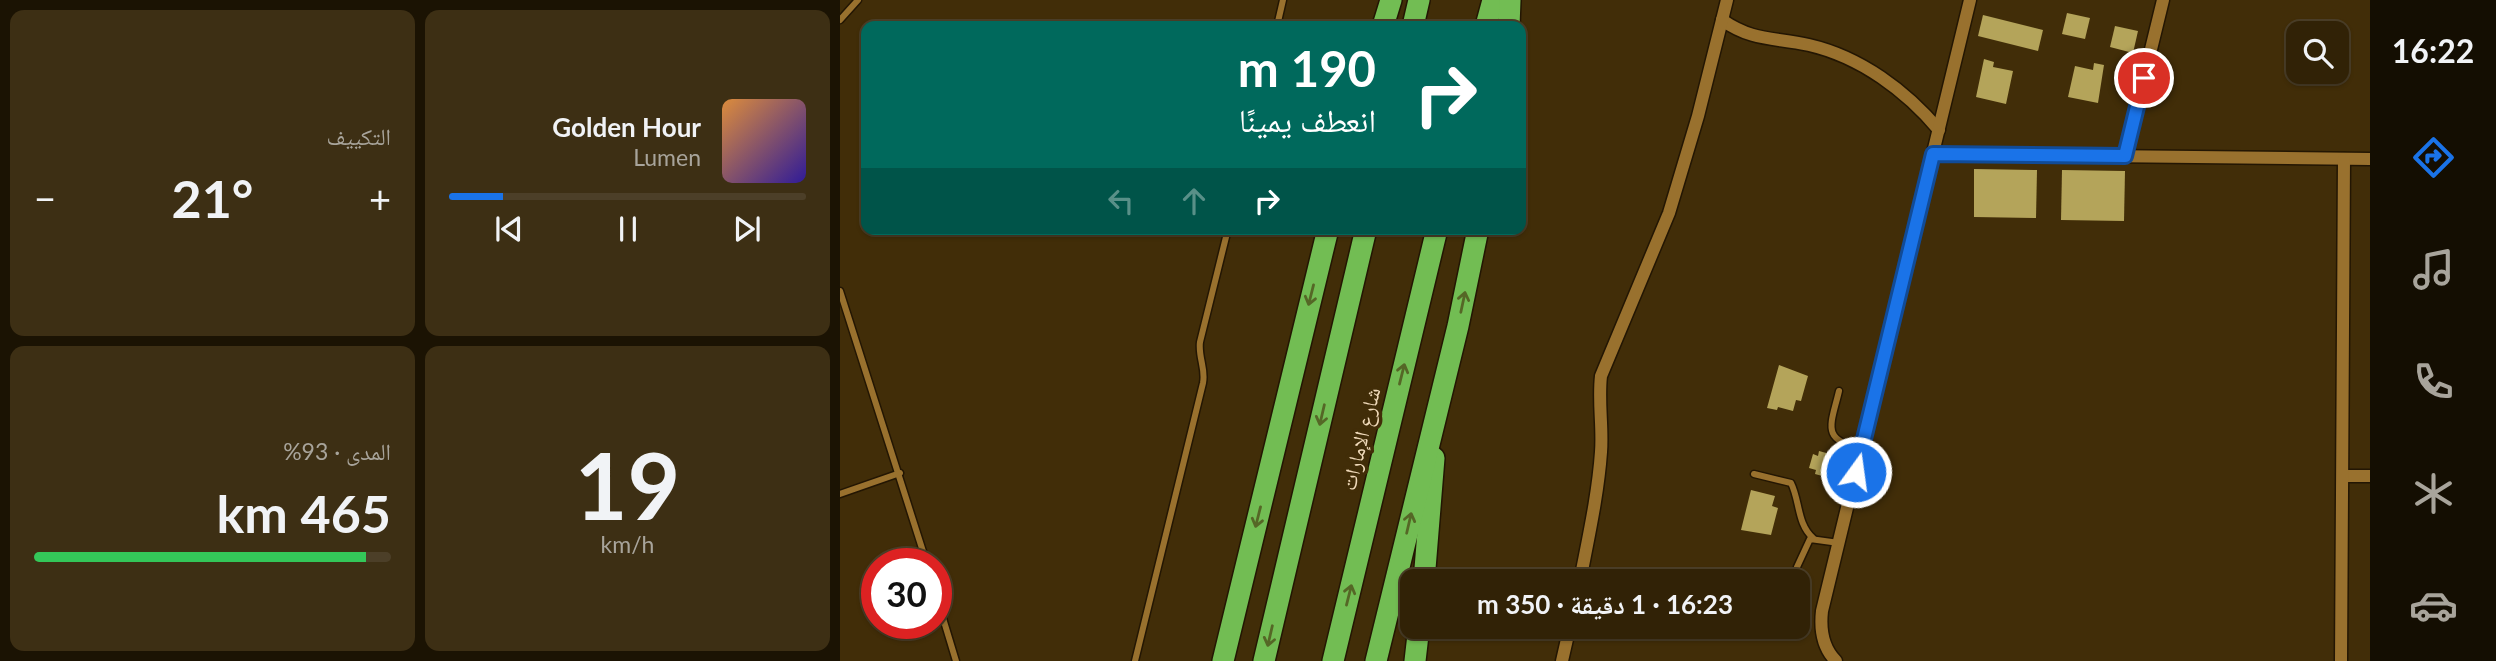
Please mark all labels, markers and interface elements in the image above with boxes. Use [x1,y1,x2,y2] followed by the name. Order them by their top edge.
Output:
[2286,21,2349,84] map controls
[2286,21,2349,84] button: search
[2392,31,2474,70] text: 16:22
[1238,39,1376,97] text: 190 m
[2114,48,2174,108] pin
[1400,49,1491,140] icon: right
[2125,59,2163,97] icon: arrive
[1239,100,1376,139] text: انعطف يمينًا
[552,111,701,143] text: Golden Hour
[326,122,391,150] text: التكييف
[2409,133,2458,182] icon: directions
[633,143,701,171] text: Lumen
[172,167,253,229] text: 21°
[34,175,56,221] text: −
[369,175,391,221] text: +
[1102,182,1140,220] icon: left
[1175,182,1213,220] icon: ahead
[1248,182,1286,220] icon: right
[490,210,528,248] icon: previous
[609,210,647,248] icon: pause
[728,210,766,248] icon: next
[2409,245,2458,294] icon: music
[1304,284,1317,306] one-way arrow
[1456,291,1470,314] one-way arrow
[2409,357,2458,406] icon: phone
[1396,363,1409,385] one-way arrow
[1335,384,1386,493] street label: شارع الإمارات
[1315,403,1328,426] one-way arrow
[575,430,680,539] text: 19
[1819,435,1893,509] position arrow
[283,437,391,465] text: المدى · 93%
[2409,469,2458,518] icon: climate
[217,482,391,544] text: 465 km
[1251,505,1264,527] one-way arrow
[1403,512,1416,535] one-way arrow
[601,530,654,558] text: km/h
[861,548,952,639] speed limit sign: 30
[2409,581,2458,630] icon: car
[1343,584,1356,607] one-way arrow
[1477,588,1733,620] text: 16:23 · 1 دقيقة · 350 m
[1263,625,1276,647] one-way arrow

